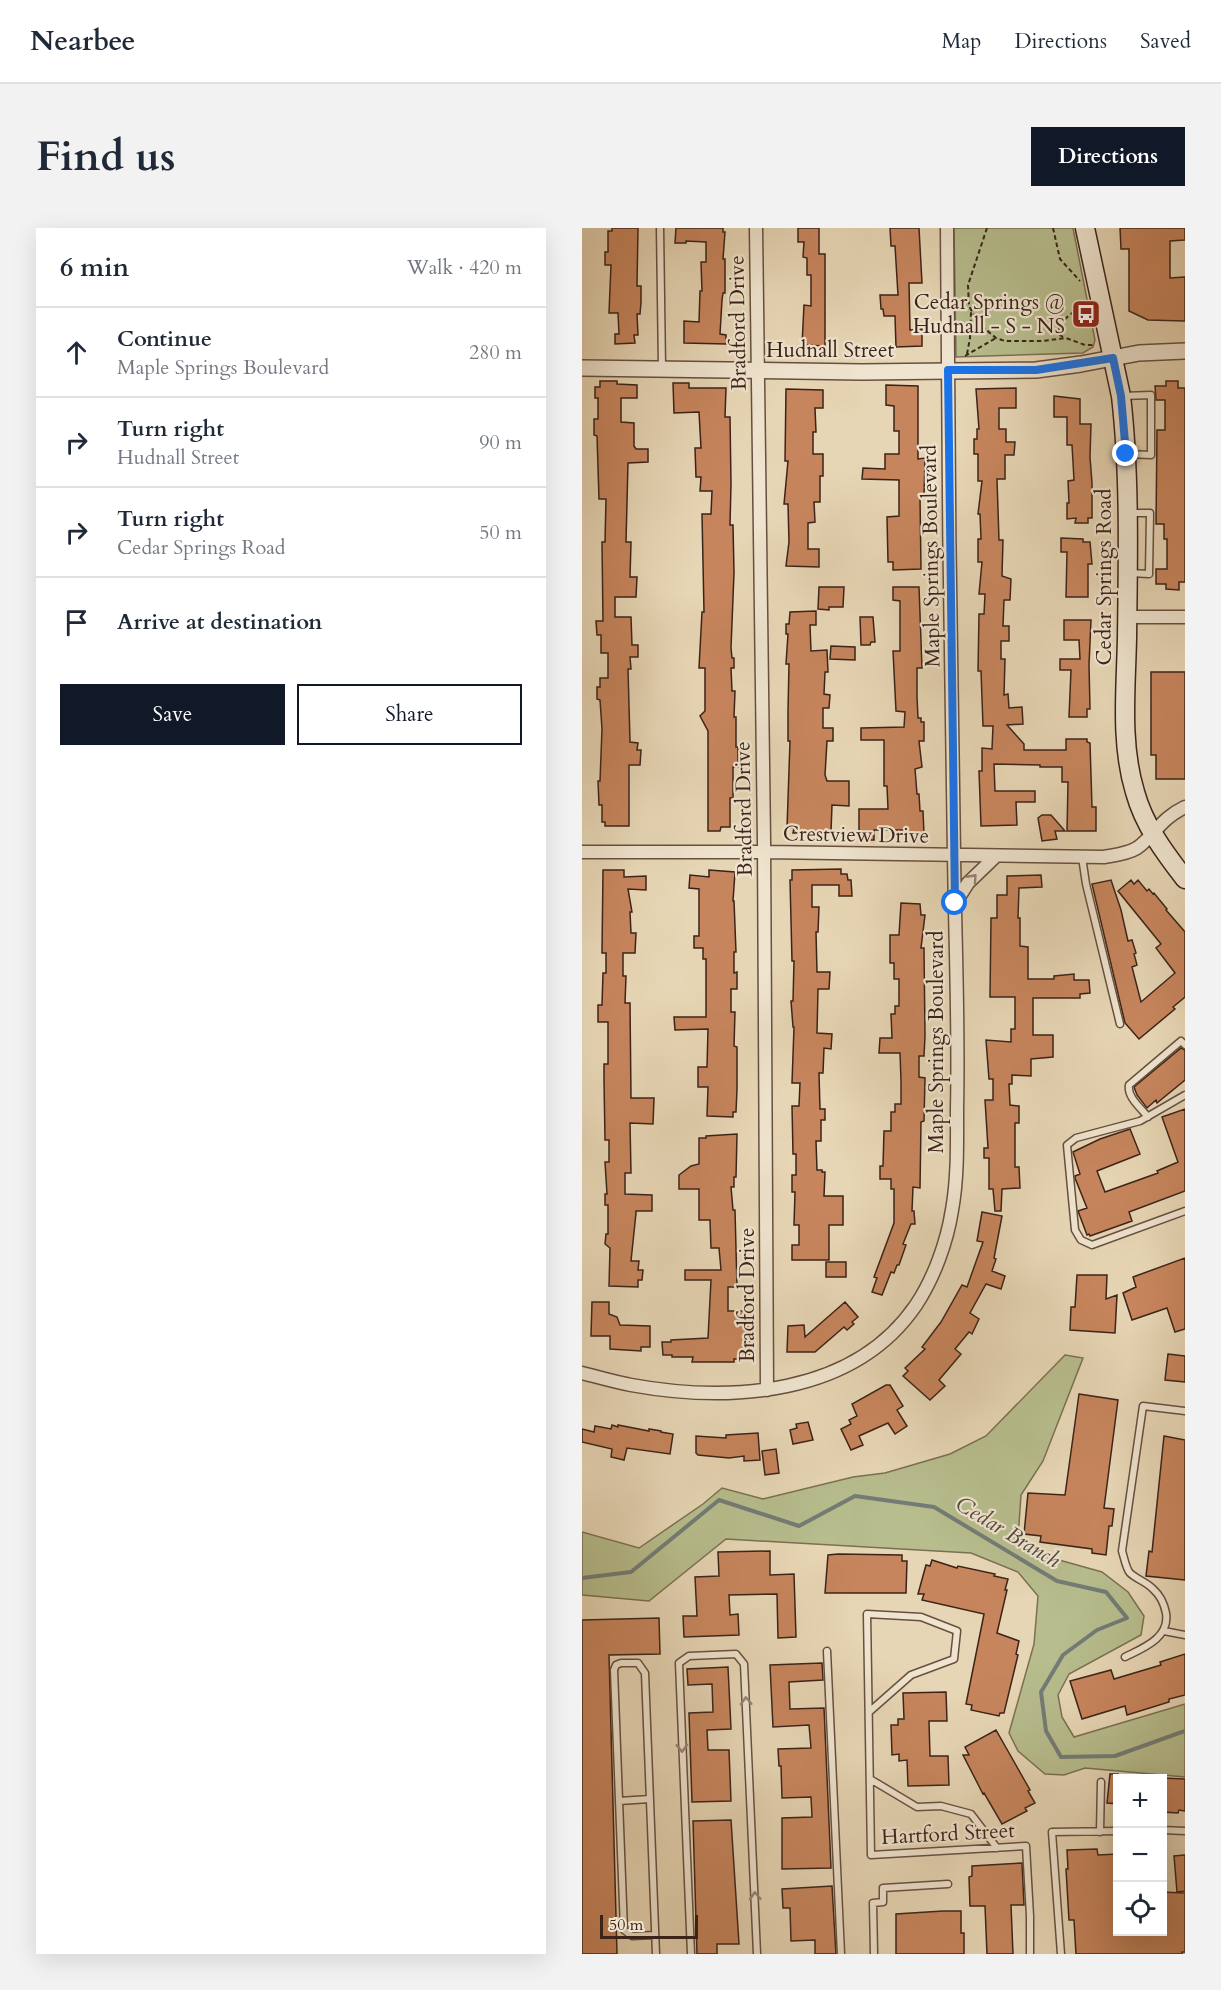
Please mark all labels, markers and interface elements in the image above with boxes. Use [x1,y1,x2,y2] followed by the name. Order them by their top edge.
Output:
[30,22,135,60] text: Nearbee
[941,27,981,56] text: Map
[1014,27,1107,56] text: Directions
[1140,27,1191,56] text: Saved
[1031,127,1185,186] button: Directions
[36,128,176,185] text: Find us
[60,250,129,285] text: 6 min
[407,254,522,281] text: Walk · 420 m
[722,255,754,391] street label: Bradford Drive
[913,288,1065,341] place label: Cedar Springs @ Hudnall - S - NS
[1070,298,1102,330] bus stop icon: Cedar Springs @ Hudnall - S - NS
[117,324,212,354] text: Continue
[60,336,93,369] icon: ahead
[766,336,894,365] street label: Hudnall Street
[469,339,522,366] text: 280 m
[117,354,329,381] text: Maple Springs Boulevard
[117,414,224,444] text: Turn right
[60,426,93,459] icon: right
[479,429,522,456] text: 90 m
[1112,440,1138,466] route end
[117,444,239,471] text: Hudnall Street
[915,444,947,668] street label: Maple Springs Boulevard
[1090,489,1119,665] street label: Cedar Springs Road
[117,504,224,534] text: Turn right
[60,516,93,549] icon: right
[479,519,522,546] text: 50 m
[117,534,286,561] text: Cedar Springs Road
[60,606,93,639] icon: arrive
[117,607,322,637] text: Arrive at destination
[60,684,285,745] button: Save
[297,684,522,745] button: Share
[728,741,760,877] street label: Bradford Drive
[783,819,929,851] street label: Crestview Drive
[966,874,977,885] one-way arrow
[941,889,967,915] route start
[922,931,951,1153] street label: Maple Springs Boulevard
[733,1227,762,1363] street label: Bradford Drive
[950,1489,1066,1575] water label: Cedar Branch
[739,1696,752,1705] one-way arrow
[676,1744,689,1753] one-way arrow
[1113,1774,1167,1936] map controls
[1113,1774,1167,1828] button: +
[880,1816,1016,1852] street label: Hartford Street
[1113,1828,1167,1882] button: −
[1113,1882,1167,1936] button: locate
[748,1891,761,1900] one-way arrow
[600,1912,698,1940] scale bar
[609,1914,643,1936] text: 50 m

